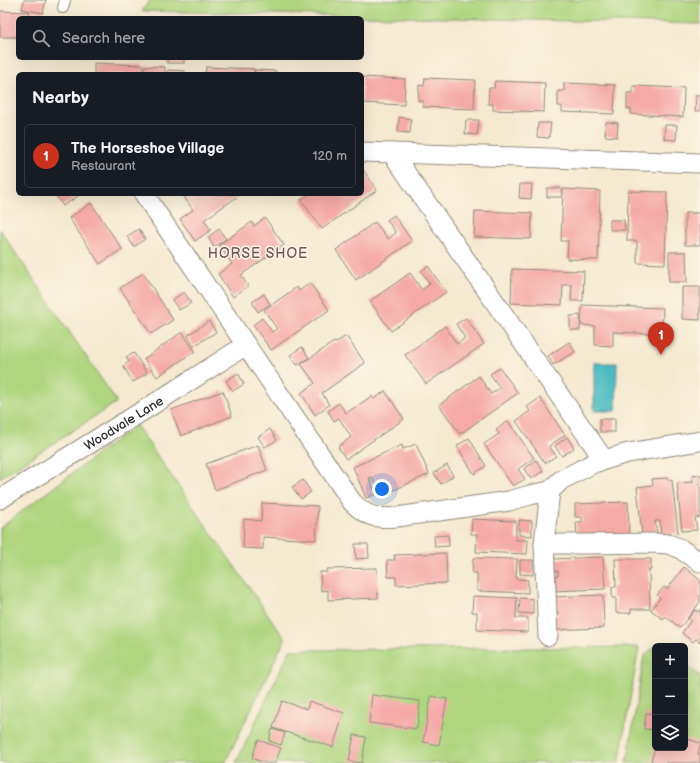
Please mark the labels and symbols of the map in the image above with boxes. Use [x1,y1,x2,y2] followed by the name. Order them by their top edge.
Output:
[208,245,308,262] district label: HORSE SHOE
[648,322,674,355] pin: 1
[81,393,167,454] street label: Woodvale Lane
[372,479,392,499] your location

